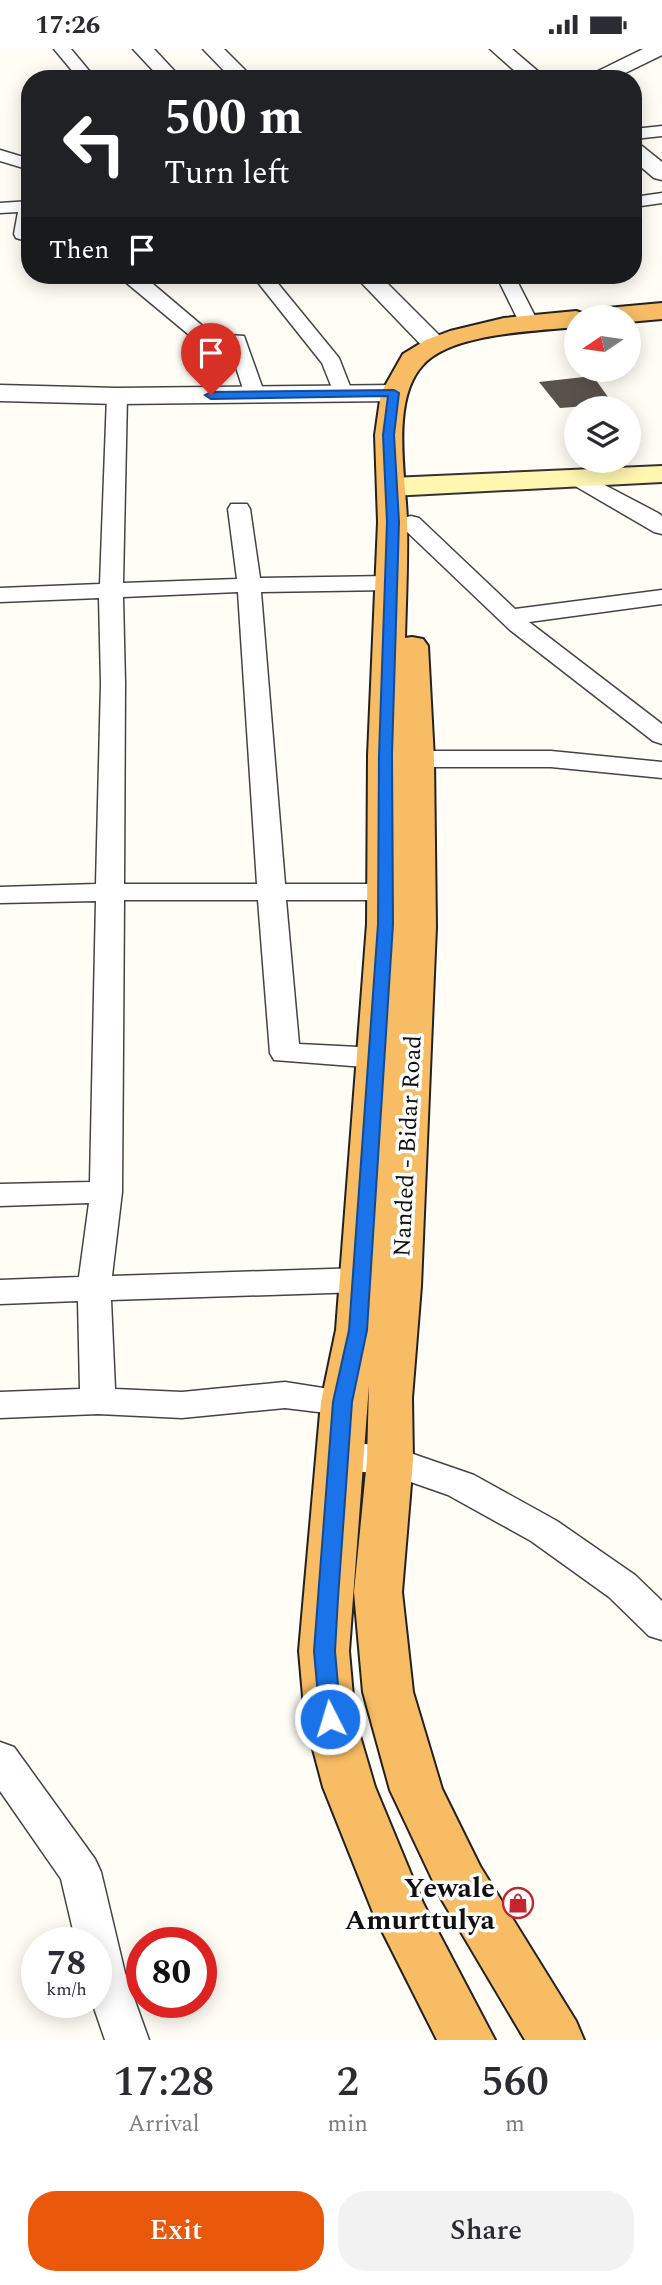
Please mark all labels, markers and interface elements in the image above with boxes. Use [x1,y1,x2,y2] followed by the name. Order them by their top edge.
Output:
[35,5,100,45] text: 17:26
[164,81,303,156] text: 500 m
[49,98,140,189] icon: left
[164,149,290,198] text: Turn left
[49,230,109,270] text: Then
[123,231,161,269] icon: arrive
[564,305,640,381] north arrow
[564,305,641,473] map controls
[181,323,241,395] pin
[192,334,230,372] icon: arrive
[564,396,641,473] button: layers
[384,1034,432,1258] street label: Nanded - Bidar Road
[293,1682,367,1756] position arrow
[345,1867,496,1942] place label: Yewale Amurttulya
[501,1886,535,1920] shop icon: Yewale Amurttulya
[126,1927,217,2018] speed limit sign: 80
[47,1937,86,1990] text: 78
[46,1976,87,2003] text: km/h
[113,2051,214,2114] text: 17:28
[336,2051,359,2114] text: 2
[481,2051,549,2114] text: 560
[128,2107,200,2142] text: Arrival
[328,2107,368,2142] text: min
[505,2107,525,2142] text: m
[28,2191,324,2271] button: Exit
[338,2191,634,2271] button: Share

